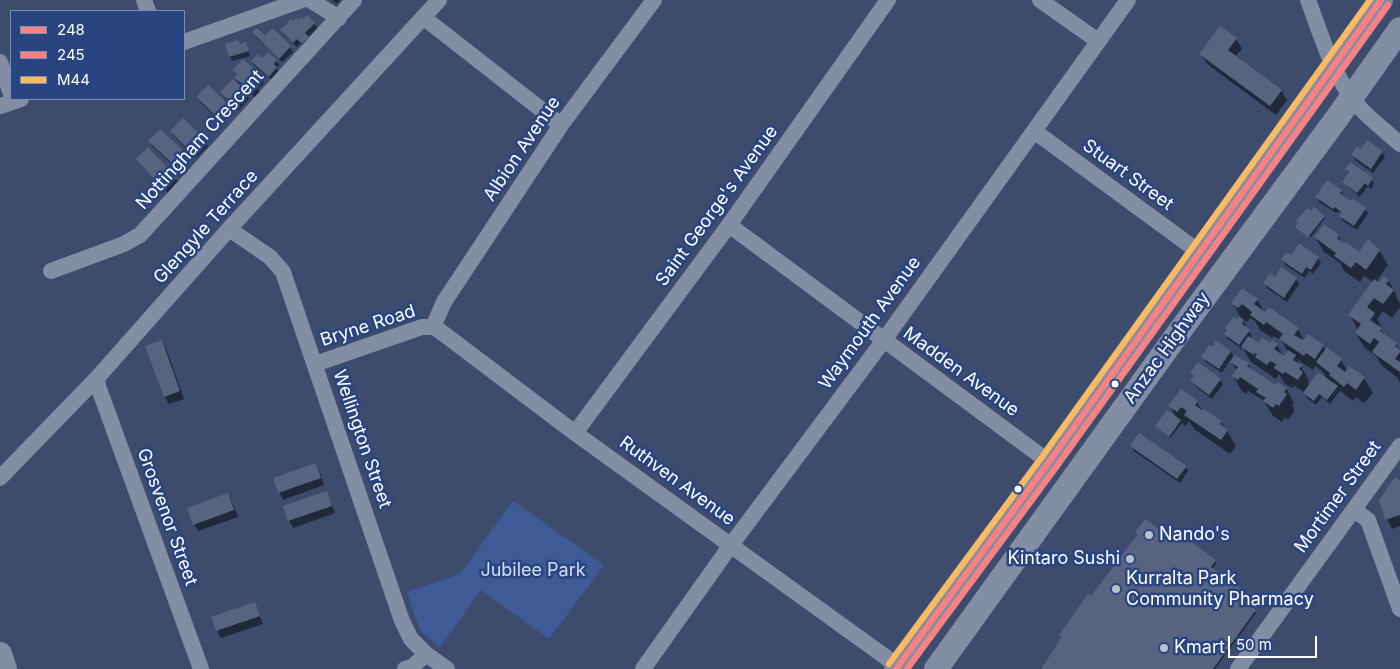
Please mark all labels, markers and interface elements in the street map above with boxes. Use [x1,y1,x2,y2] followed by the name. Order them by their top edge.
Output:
[10,10,185,100] legend
[57,20,85,39] text: 248
[57,45,85,64] text: 245
[132,66,268,214] street label: Nottingham Crescent
[57,70,90,89] text: M44
[479,92,565,206] street label: Albion Avenue
[651,121,783,291] street label: Saint George's Avenue
[1078,135,1178,215] street label: Stuart Street
[149,166,263,288] street label: Glengyle Terrace
[815,252,925,394] street label: Waymouth Avenue
[1119,288,1215,408] street label: Anzac Highway
[318,301,418,351] street label: Bryne Road
[899,323,1023,421] street label: Madden Avenue
[328,367,396,511] street label: Wellington Street
[1110,379,1120,389] unlabelled marker
[615,432,739,530] street label: Ruthven Avenue
[1290,437,1386,557] street label: Mortimer Street
[132,445,202,589] street label: Grosvenor Street
[1013,484,1023,494] unlabelled marker
[1159,524,1230,546] place label: Nando's
[1143,529,1155,541] marker: Nando's
[1008,548,1120,570] place label: Kintaro Sushi
[1124,553,1136,565] marker: Kintaro Sushi
[480,560,586,582] park label: Jubilee Park
[1126,568,1314,610] place label: Kurralta Park Community Pharmacy
[1110,583,1122,595] marker: Kurralta Park Community Pharmacy
[1230,626,1319,658] scale bar
[1236,635,1272,654] text: 50 m
[1174,637,1225,659] place label: Kmart
[1158,642,1170,654] marker: Kmart

